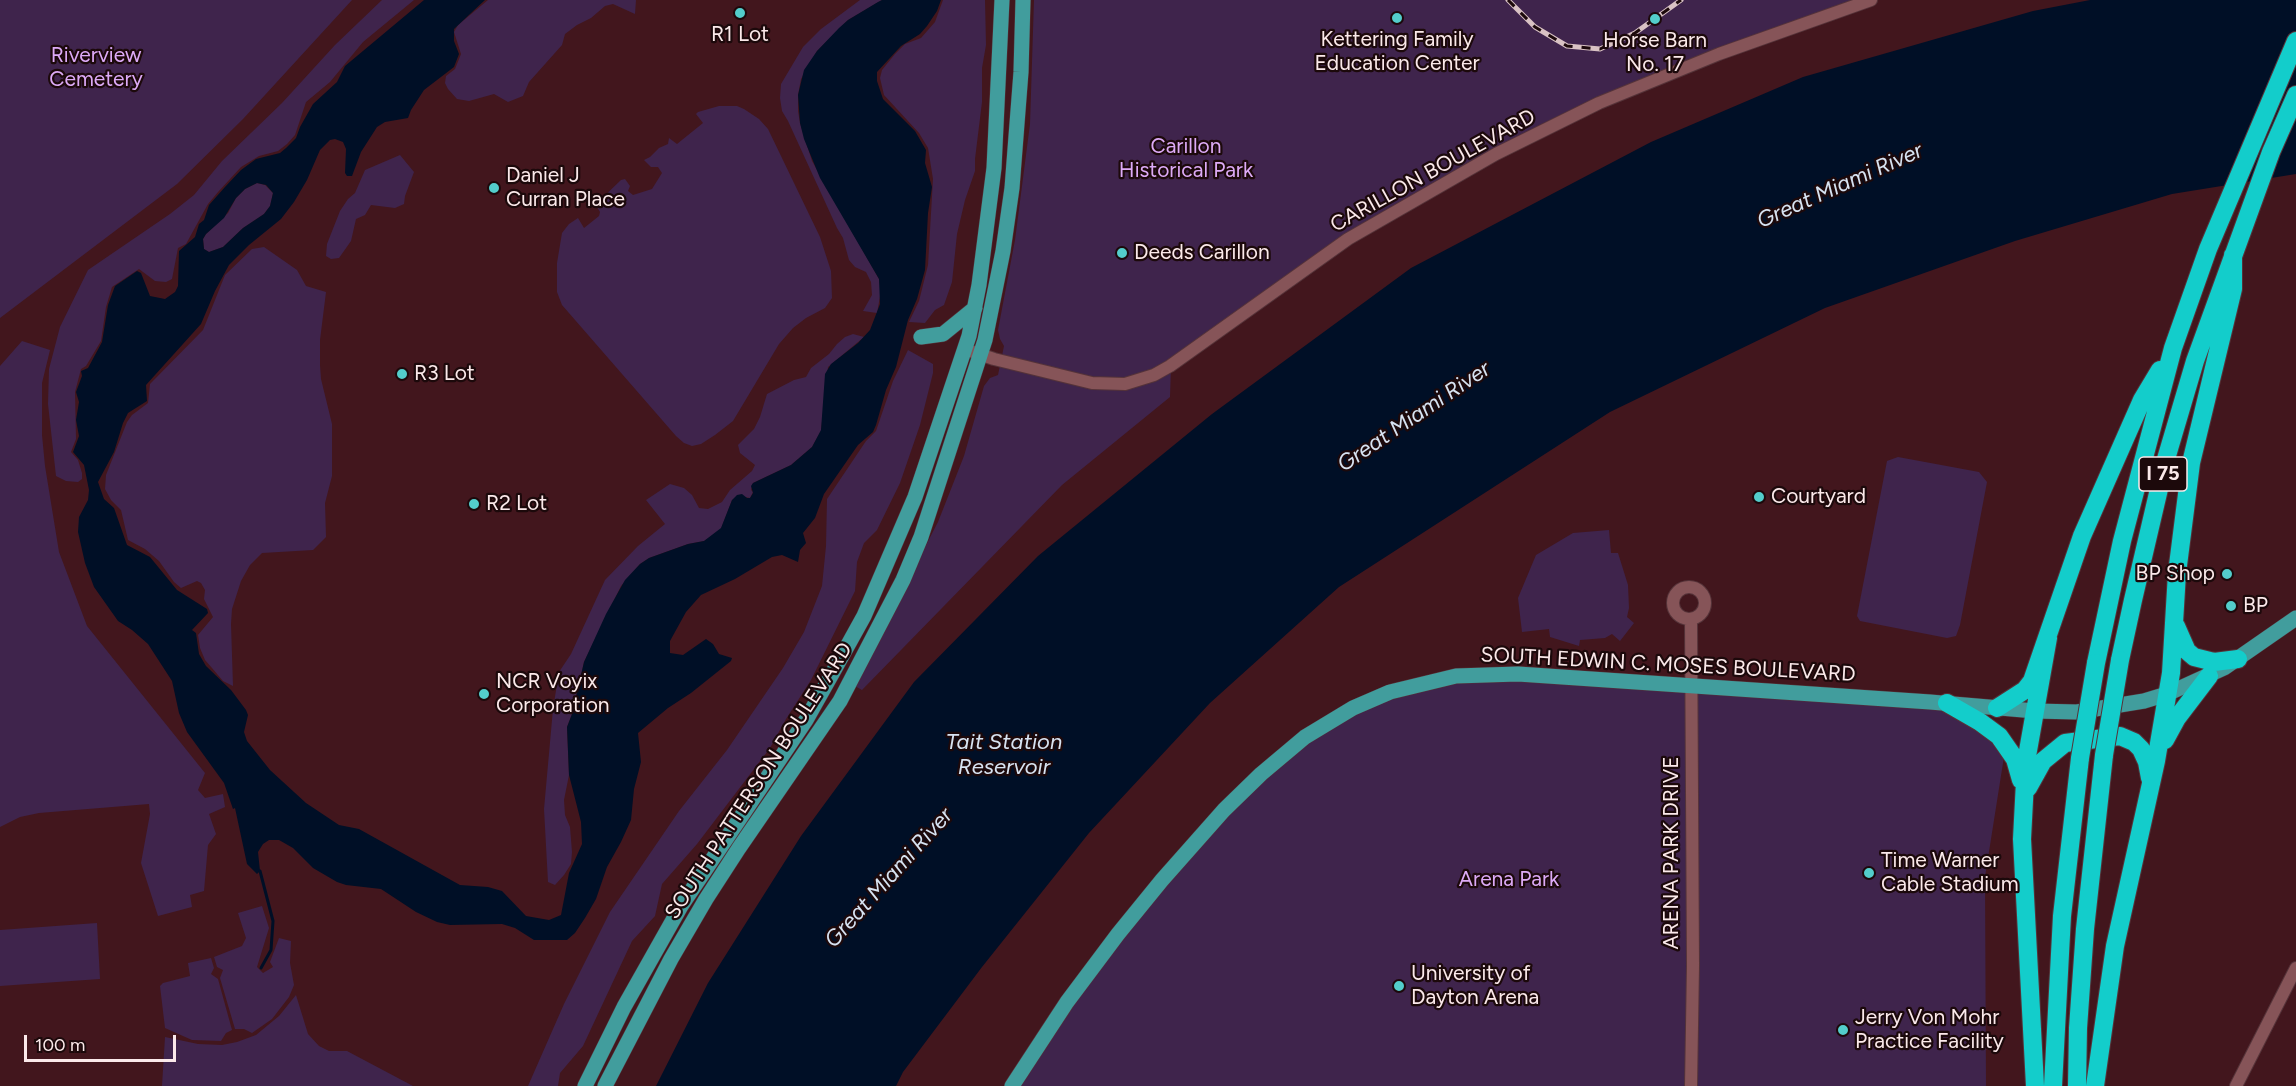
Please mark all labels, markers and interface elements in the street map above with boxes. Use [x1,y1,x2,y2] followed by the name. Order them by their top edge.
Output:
[733,6,747,20] marker: R1 Lot
[1390,11,1404,25] marker: Kettering Family Education Center
[1648,12,1662,26] marker: Horse Barn No. 17
[711,22,769,48] place label: R1 Lot
[1314,27,1480,77] place label: Kettering Family Education Center
[1603,28,1707,78] place label: Horse Barn No. 17
[49,43,143,93] park label: Riverview Cemetery
[1326,104,1540,238] street label: CARILLON BOULEVARD
[1119,134,1253,184] park label: Carillon Historical Park
[1753,138,1927,234] water label: Great Miami River
[506,163,625,213] place label: Daniel J Curran Place
[487,181,501,195] marker: Daniel J Curran Place
[1134,240,1270,266] place label: Deeds Carillon
[1115,246,1129,260] marker: Deeds Carillon
[1333,356,1495,478] water label: Great Miami River
[414,361,475,387] place label: R3 Lot
[395,367,409,381] marker: R3 Lot
[2139,457,2187,491] road number: I 75
[1771,484,1866,510] place label: Courtyard
[1752,490,1766,504] marker: Courtyard
[486,491,547,517] place label: R2 Lot
[467,497,481,511] marker: R2 Lot
[2136,561,2215,587] place label: BP Shop
[2220,567,2234,581] marker: BP Shop
[2243,593,2268,619] place label: BP
[2224,599,2238,613] marker: BP
[660,638,858,924] street label: SOUTH PATTERSON BOULEVARD
[1480,643,1856,687] street label: SOUTH EDWIN C. MOSES BOULEVARD
[496,669,610,719] place label: NCR Voyix Corporation
[477,687,491,701] marker: NCR Voyix Corporation
[946,730,1062,782] water label: Tait Station Reservoir
[1659,756,1685,950] street label: ARENA PARK DRIVE
[819,803,959,953] water label: Great Miami River
[1881,848,2019,898] place label: Time Warner Cable Stadium
[1862,866,1876,880] marker: Time Warner Cable Stadium
[1459,867,1559,893] park label: Arena Park
[1411,961,1539,1011] place label: University of Dayton Arena
[1392,979,1406,993] marker: University of Dayton Arena
[1855,1005,2004,1055] place label: Jerry Von Mohr Practice Facility
[27,1023,178,1061] scale bar
[1836,1023,1850,1037] marker: Jerry Von Mohr Practice Facility
[35,1034,85,1056] text: 100 m

